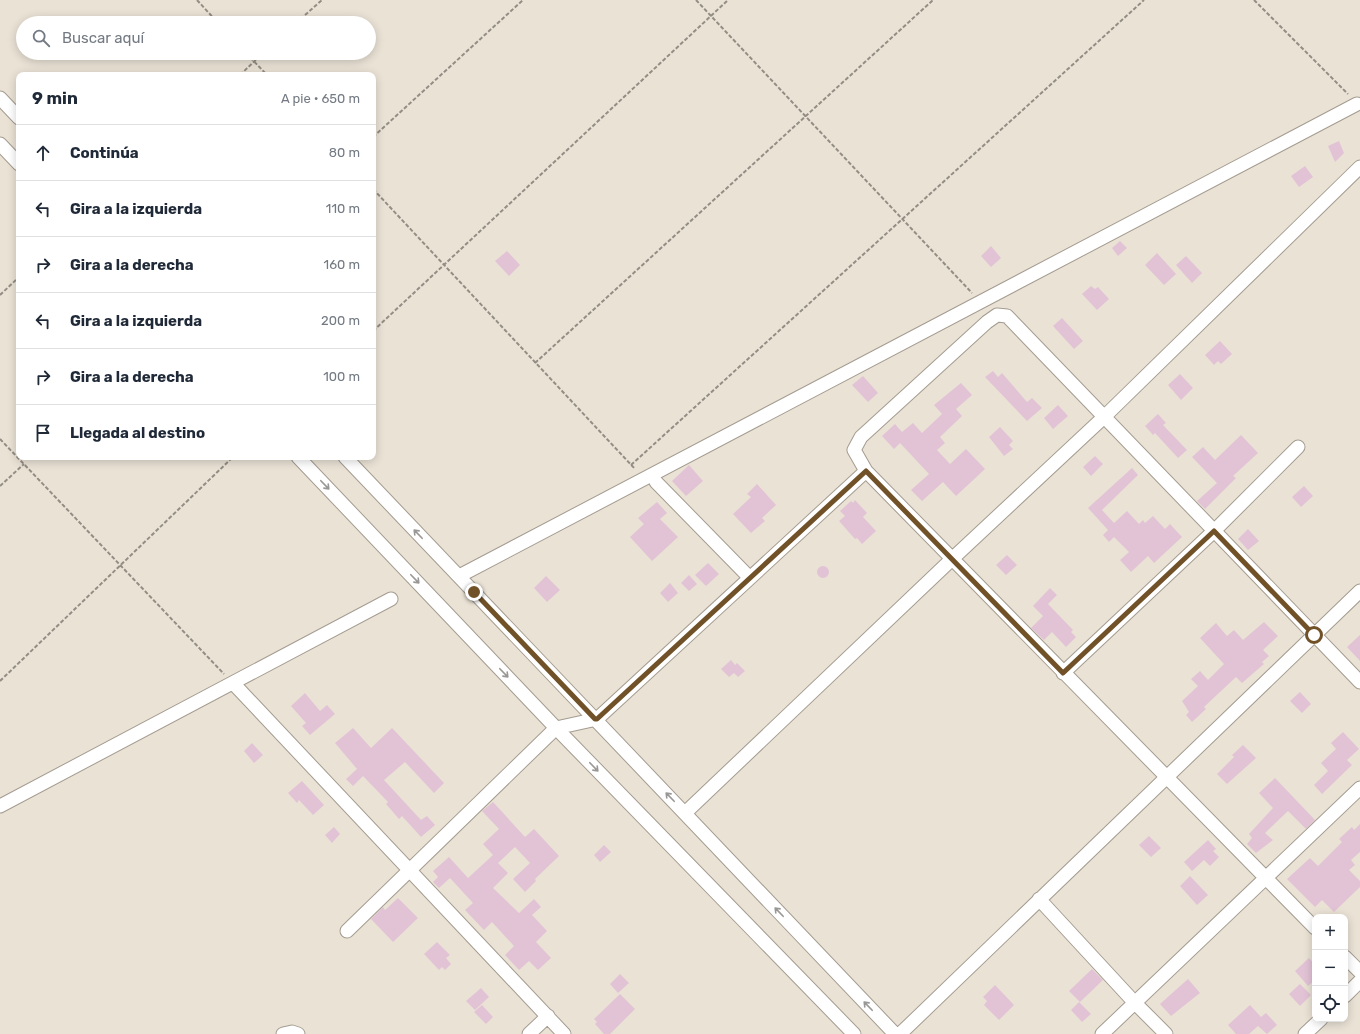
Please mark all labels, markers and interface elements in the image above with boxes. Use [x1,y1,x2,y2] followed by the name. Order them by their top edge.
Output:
[16,16,376,60] search box
[30,27,52,49] icon: search
[62,29,144,47] text: Buscar aquí
[32,88,78,108] text: 9 min
[281,91,360,106] text: A pie · 650 m
[32,142,54,164] icon: ahead
[70,144,139,162] text: Continúa
[329,145,360,160] text: 80 m
[32,198,54,220] icon: left
[70,200,202,218] text: Gira a la izquierda
[326,201,360,216] text: 110 m
[32,254,54,276] icon: right
[70,256,194,274] text: Gira a la derecha
[324,257,360,272] text: 160 m
[32,310,54,332] icon: left
[70,312,202,330] text: Gira a la izquierda
[321,313,360,328] text: 200 m
[32,366,54,388] icon: right
[70,368,194,386] text: Gira a la derecha
[323,369,360,384] text: 100 m
[32,422,54,444] icon: arrive
[70,424,205,442] text: Llegada al destino
[320,480,330,490] one-way arrow
[413,529,423,539] one-way arrow
[410,574,420,584] one-way arrow
[465,583,483,601] route end
[1305,626,1323,644] route start
[500,668,509,679] one-way arrow
[590,762,599,772] one-way arrow
[665,792,674,802] one-way arrow
[774,907,783,917] one-way arrow
[1312,914,1348,1022] map controls
[1312,914,1348,950] button: +
[1312,950,1348,986] button: −
[1312,986,1348,1022] button: locate
[863,1001,873,1011] one-way arrow

